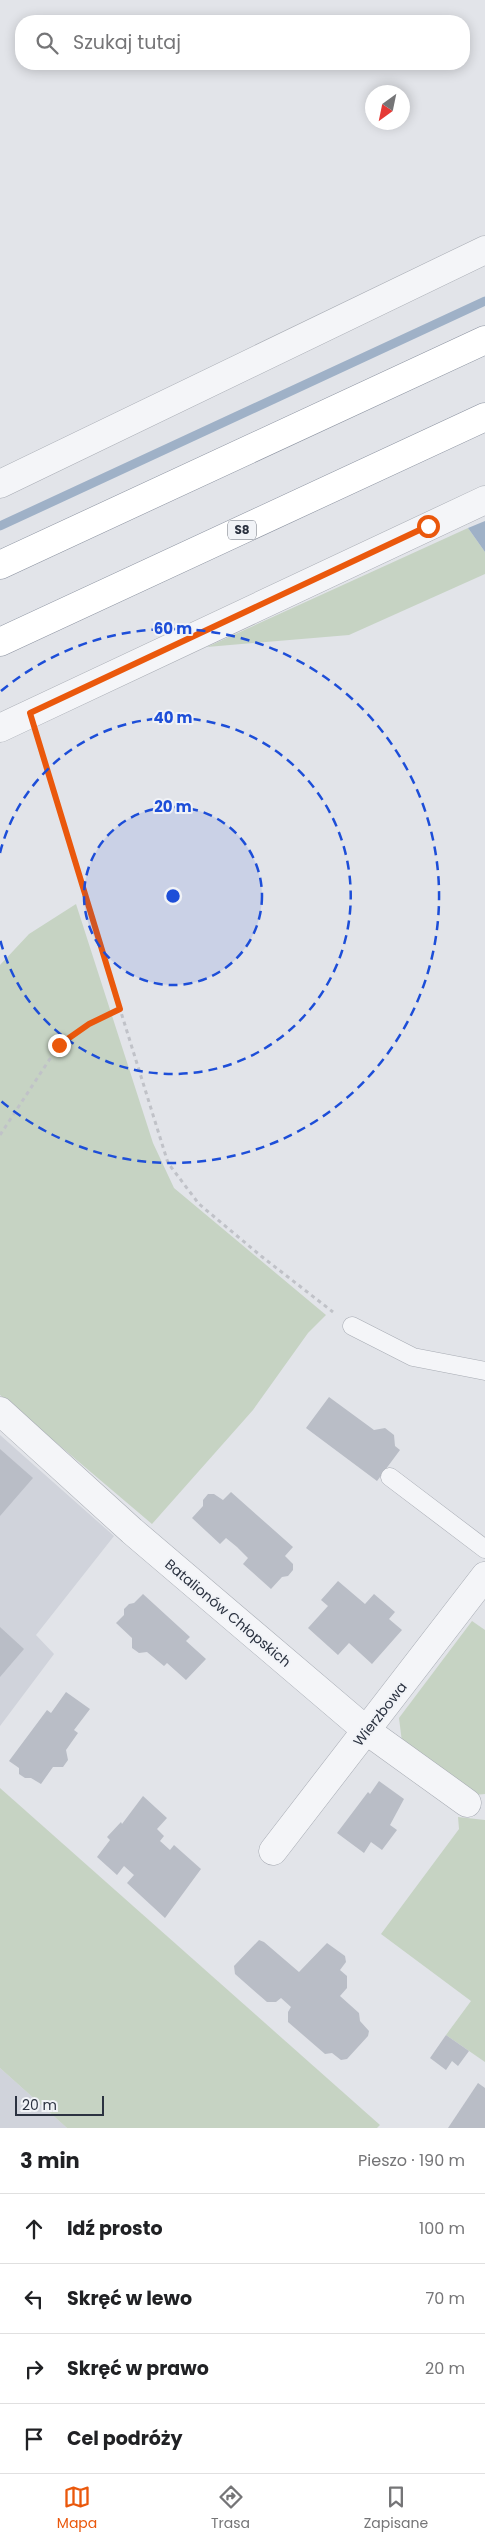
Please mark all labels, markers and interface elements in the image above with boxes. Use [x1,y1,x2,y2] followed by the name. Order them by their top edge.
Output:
[15,15,470,70] search box
[33,29,61,57] icon: search
[73,29,181,56] text: Szukaj tutaj
[365,85,410,130] north arrow
[417,515,440,538] route start
[228,520,256,540] road number: S8
[154,618,192,639] text: 60 m
[153,707,193,728] text: 40 m
[154,796,192,817] text: 20 m
[164,887,182,905] centre of rings
[48,1034,71,1057] route end
[161,1554,295,1672] street label: Batalionów Chłopskich
[348,1678,412,1750] street label: Wierzbowa
[15,2093,104,2116] scale bar
[22,2095,57,2115] text: 20 m
[20,2146,80,2175] text: 3 min
[358,2149,465,2172] text: Pieszo · 190 m
[20,2215,48,2243] icon: ahead
[67,2215,163,2242] text: Idź prosto
[419,2217,465,2240] text: 100 m
[20,2285,48,2313] icon: left
[67,2285,192,2312] text: Skręć w lewo
[425,2287,465,2310] text: 70 m
[20,2355,48,2383] icon: right
[67,2355,209,2382] text: Skręć w prawo
[425,2357,465,2380] text: 20 m
[20,2425,48,2453] icon: arrive
[67,2425,182,2452] text: Cel podróży
[57,2483,97,2534] tab: Mapa
[211,2483,250,2534] tab: Trasa
[364,2483,428,2534] tab: Zapisane

